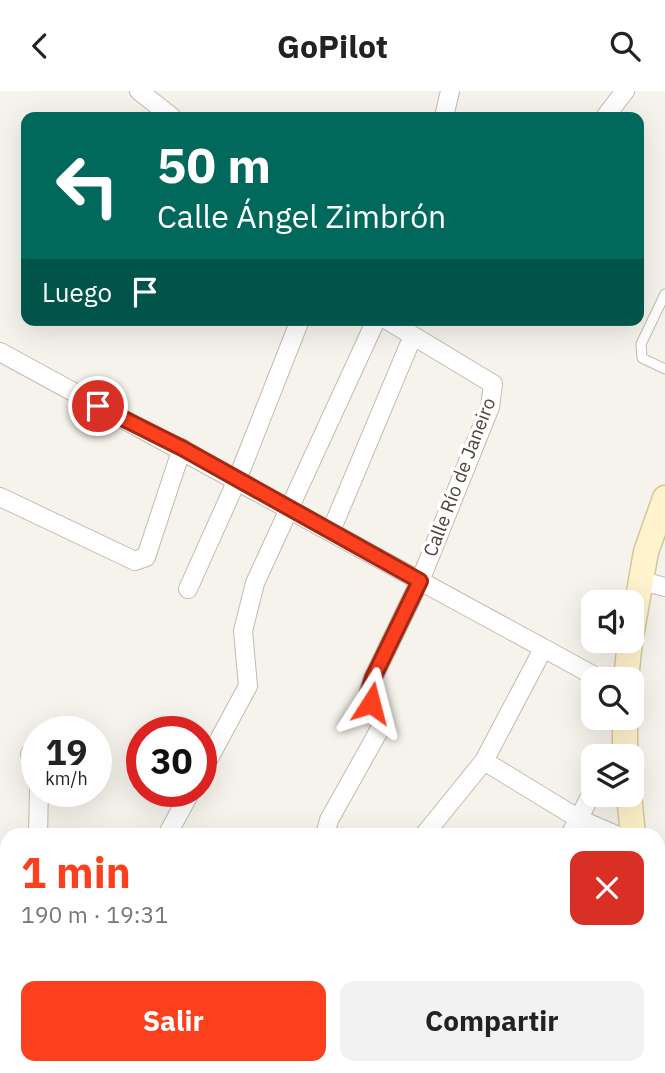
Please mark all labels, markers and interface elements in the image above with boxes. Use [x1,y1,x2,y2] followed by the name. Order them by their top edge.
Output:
[277,25,388,67] text: GoPilot
[21,27,59,65] icon: back
[606,27,644,65] icon: search
[157,133,271,196] text: 50 m
[42,140,133,231] icon: left
[157,195,446,237] text: Calle Ángel Zimbrón
[126,273,164,311] icon: arrive
[42,275,112,309] text: Luego
[68,376,128,436] pin
[79,387,117,425] icon: arrive
[418,394,500,560] street label: Calle Río de Janeiro
[581,590,644,807] map controls
[581,590,644,653] button: sound
[334,666,408,740] position arrow
[581,667,644,730] button: search
[126,716,217,807] speed limit sign: 30
[45,729,88,775] text: 19
[581,744,644,807] button: layers
[45,767,88,790] text: km/h
[21,845,131,900] text: 1 min
[570,851,644,925] button: close
[21,899,168,929] text: 190 m · 19:31
[21,981,326,1061] button: Salir
[340,981,644,1061] button: Compartir

